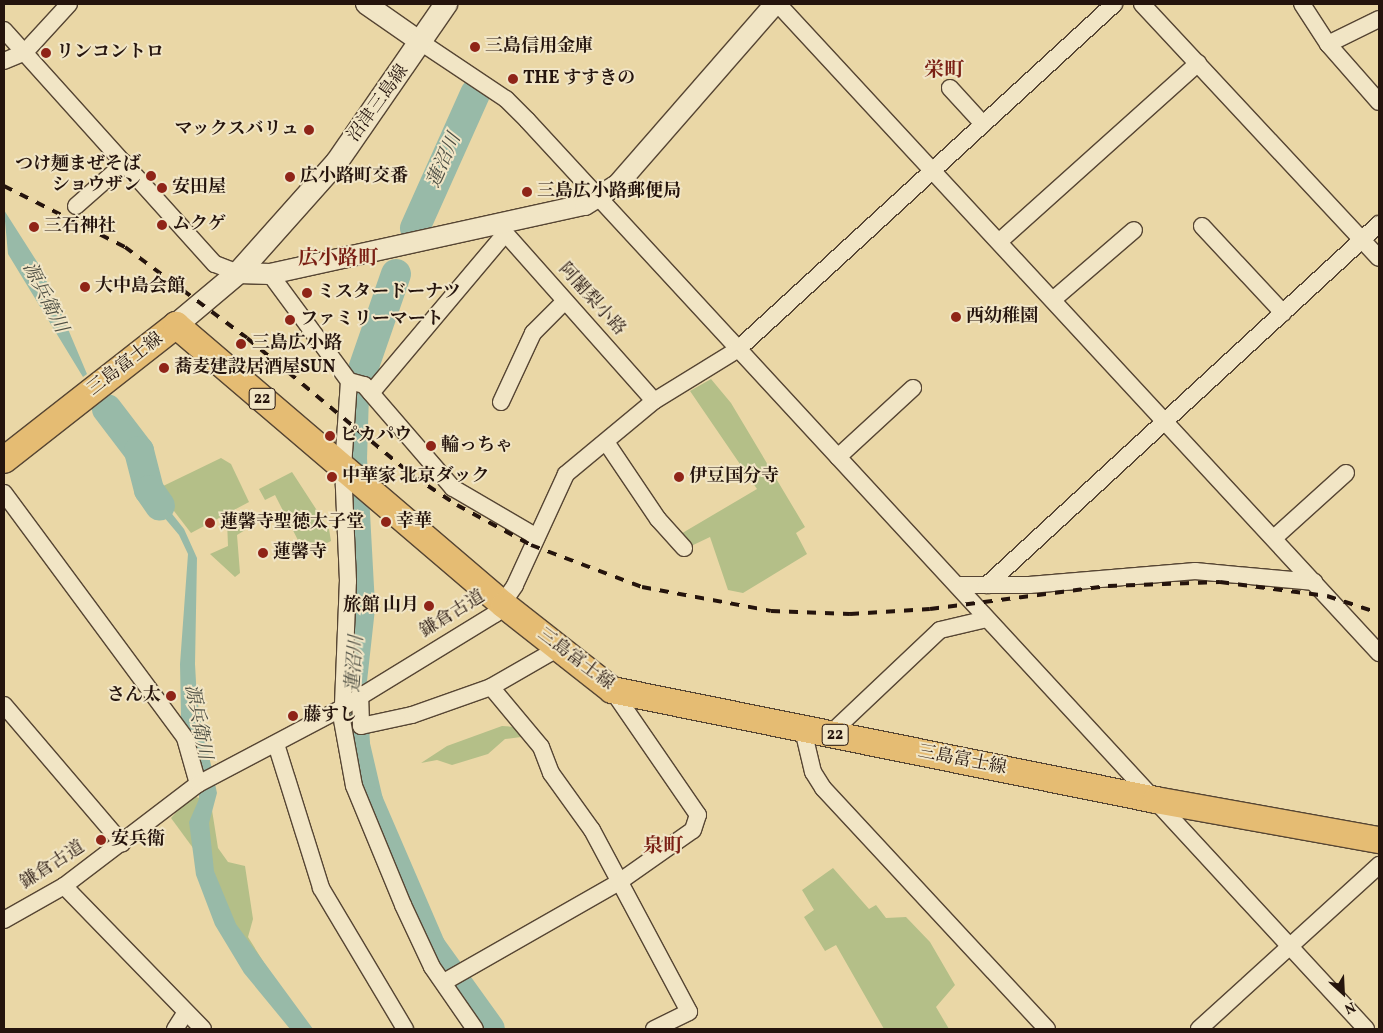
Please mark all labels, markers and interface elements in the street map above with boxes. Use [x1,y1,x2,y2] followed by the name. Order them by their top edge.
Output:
[485,36,593,58] place label: 三島信用金庫
[469,41,481,53] marker: 三島信用金庫
[56,42,164,64] place label: リンコントロ
[40,47,52,59] marker: リンコントロ
[924,59,964,83] district label: 栄町
[344,61,414,147] street label: 沼津三島線
[523,68,635,90] place label: THE すすきの
[507,73,519,85] marker: THE すすきの
[173,119,299,141] place label: マックスバリュ
[303,124,315,136] marker: マックスバリュ
[423,130,467,192] water label: 蓮沼川
[15,155,141,198] place label: つけ麺まぜそば ショウザン
[300,166,408,188] place label: 広小路町交番
[145,170,157,182] marker: つけ麺まぜそば ショウザン
[284,171,296,183] marker: 広小路町交番
[172,177,226,199] place label: 安田屋
[537,181,681,203] place label: 三島広小路郵便局
[156,182,168,194] marker: 安田屋
[521,186,533,198] marker: 三島広小路郵便局
[172,214,226,236] place label: ムクゲ
[44,216,116,238] place label: 三石神社
[156,219,168,231] marker: ムクゲ
[28,221,40,233] marker: 三石神社
[298,247,378,271] district label: 広小路町
[17,259,71,337] water label: 源兵衛川
[553,259,629,341] street label: 阿闍梨小路
[95,276,185,298] place label: 大中島会館
[79,281,91,293] marker: 大中島会館
[317,282,461,304] place label: ミスタードーナツ
[301,287,313,299] marker: ミスタードーナツ
[966,306,1038,328] place label: 西幼稚園
[300,309,444,331] place label: ファミリーマート
[950,311,962,323] marker: 西幼稚園
[284,314,296,326] marker: ファミリーマート
[84,329,168,401] street label: 三島富士線
[252,333,342,355] place label: 三島広小路
[234,337,248,351] marker: 三島広小路
[174,357,335,379] place label: 蕎麦建設居酒屋SUN
[158,362,170,374] marker: 蕎麦建設居酒屋SUN
[248,386,276,412] road number: 22
[340,425,412,447] place label: ピカパウ
[324,430,336,442] marker: ピカパウ
[441,435,513,457] place label: 輪っちゃ
[425,440,437,452] marker: 輪っちゃ
[342,466,490,488] place label: 中華家 北京ダック
[689,466,779,488] place label: 伊豆国分寺
[326,471,338,483] marker: 中華家 北京ダック
[673,471,685,483] marker: 伊豆国分寺
[396,511,432,533] place label: 幸華
[220,512,364,534] place label: 蓮馨寺聖徳太子堂
[380,516,392,528] marker: 幸華
[204,517,216,529] marker: 蓮馨寺聖徳太子堂
[273,542,327,564] place label: 蓮馨寺
[257,547,269,559] marker: 蓮馨寺
[417,587,489,643] street label: 鎌倉古道
[343,595,419,617] place label: 旅館 山月
[423,600,435,612] marker: 旅館 山月
[533,624,617,696] street label: 三島富士線
[343,635,369,693] water label: 蓮沼川
[179,683,215,761] water label: 源兵衛川
[107,685,161,707] place label: さん太
[165,690,177,702] marker: さん太
[303,705,357,727] place label: 藤すし
[287,710,299,722] marker: 藤すし
[821,722,849,748] road number: 22
[916,742,1008,780] street label: 三島富士線
[111,829,165,851] place label: 安兵衛
[95,834,107,846] marker: 安兵衛
[643,835,683,859] district label: 泉町
[17,837,89,895] street label: 鎌倉古道
[1318,968,1368,1018] north arrow
[1341,996,1358,1018] text: N

